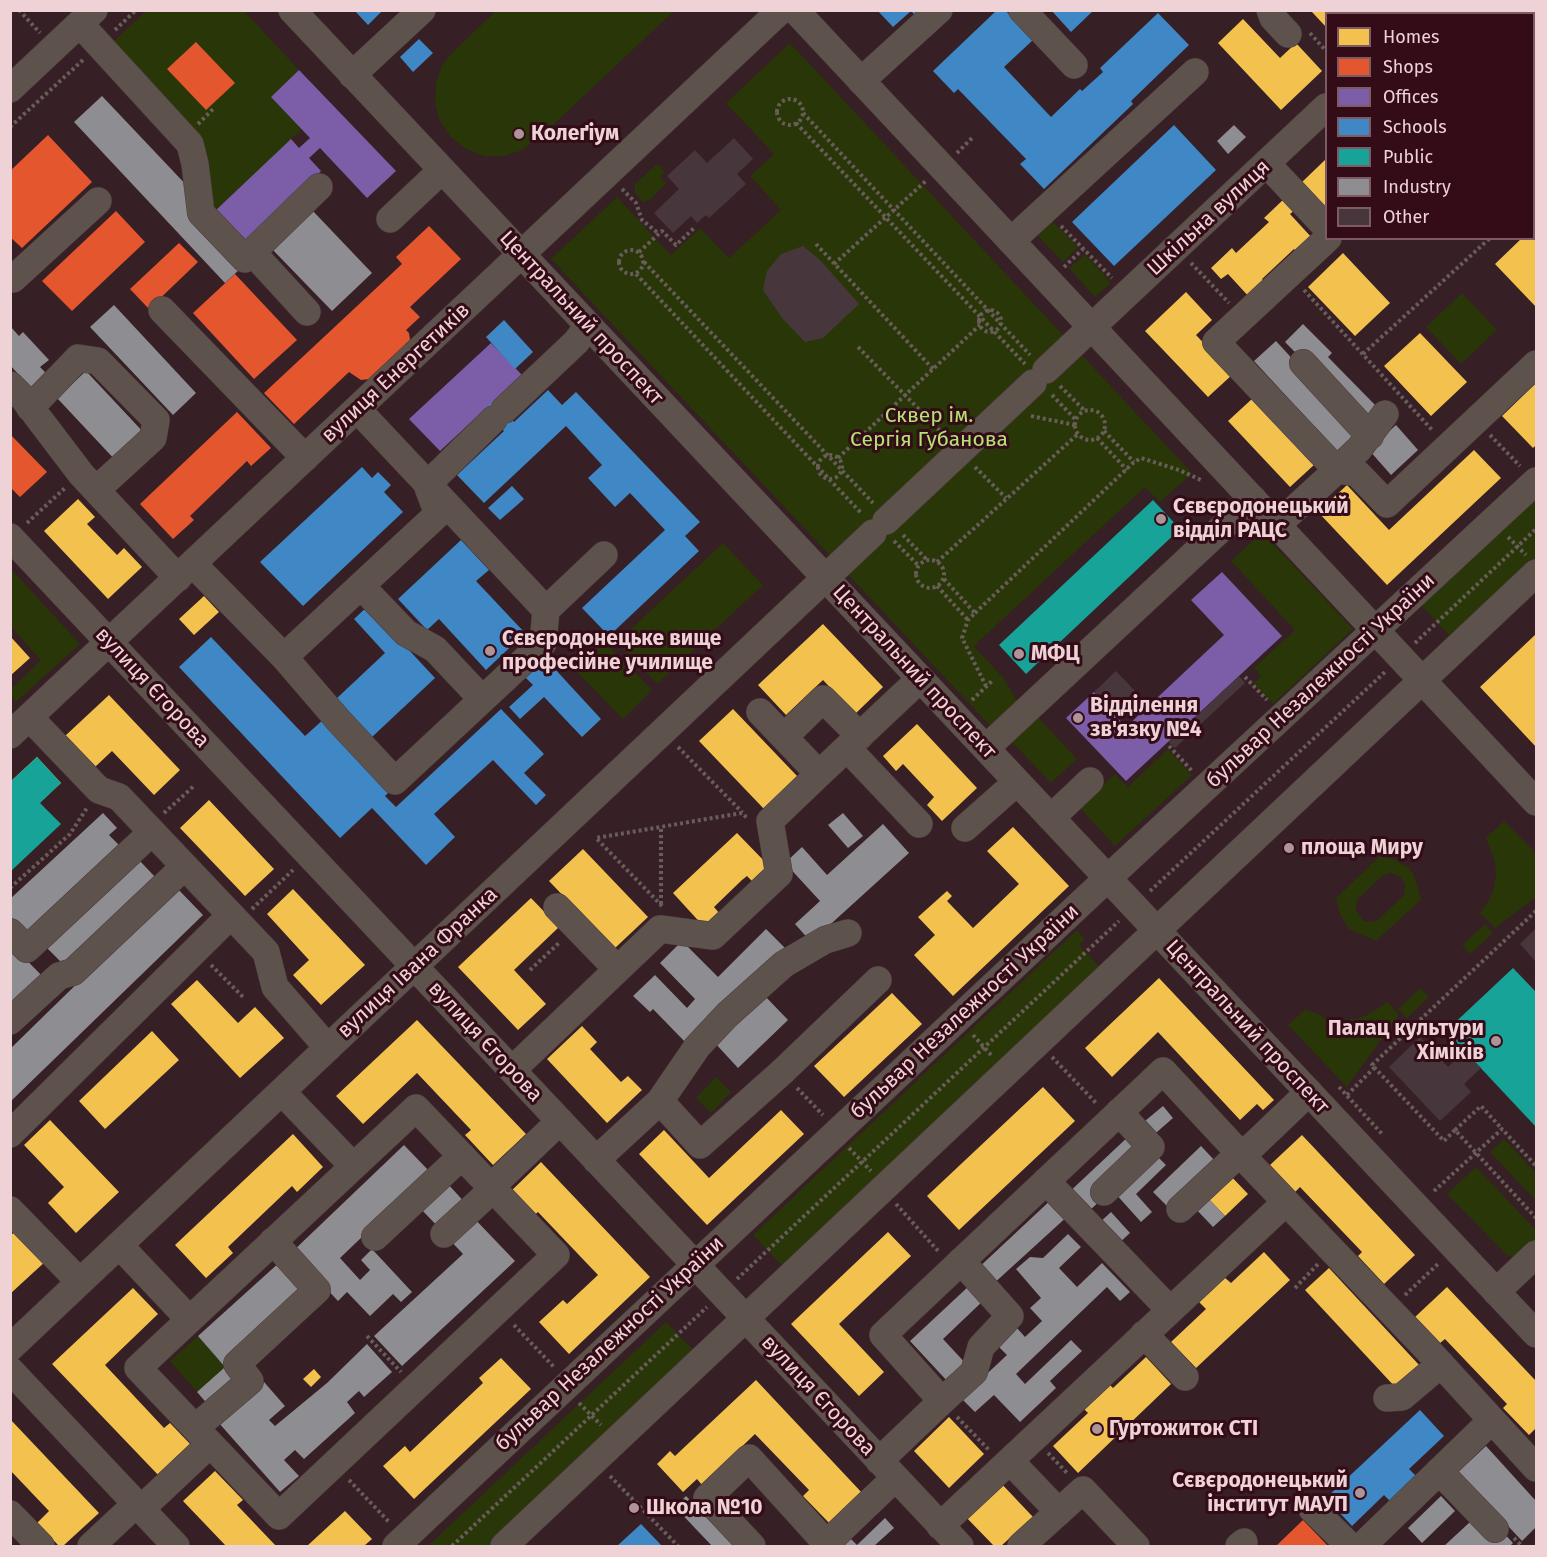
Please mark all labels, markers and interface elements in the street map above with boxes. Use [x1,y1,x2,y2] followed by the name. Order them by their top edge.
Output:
[1325,12,1535,240] legend
[1383,26,1439,48] text: Homes
[1383,56,1433,78] text: Shops
[1383,86,1438,108] text: Offices
[1383,116,1447,138] text: Schools
[531,121,619,147] place label: Колеґіум
[512,127,526,141] marker: Колеґіум
[1383,146,1433,168] text: Public
[1142,155,1276,281] street label: Шкільна вулиця
[1383,176,1451,198] text: Industry
[1383,206,1429,228] text: Other
[494,226,668,410] street label: Центральний проспект
[317,298,475,448] street label: вулиця Енергетиків
[850,403,1008,453] park label: Сквер ім. Сергія Губанова
[1173,494,1349,544] place label: Сєвєродонецький відділ РАЦС
[1154,512,1168,526] marker: Сєвєродонецький відділ РАЦС
[1201,568,1441,794] street label: бульвар Незалежності України
[827,580,1001,764] street label: Центральний проспект
[90,622,214,754] street label: вулиця Єгорова
[502,626,721,676] place label: Сєвєродонецьке вище професійне училище
[1031,641,1080,667] place label: МФЦ
[483,644,497,658] marker: Сєвєродонецьке вище професійне училище
[1012,647,1026,661] marker: МФЦ
[1090,693,1202,743] place label: Відділення зв'язку №4
[1071,711,1085,725] marker: Відділення зв'язку №4
[1301,835,1423,861] place label: площа Миру
[1282,841,1296,855] marker: площа Миру
[333,882,503,1044] street label: вулиця Івана Франка
[845,899,1085,1125] street label: бульвар Незалежності України
[1160,935,1334,1119] street label: Центральний проспект
[423,976,547,1108] street label: вулиця Єгорова
[1328,1016,1484,1066] place label: Палац культури Хіміків
[1489,1034,1503,1048] marker: Палац культури Хіміків
[490,1231,730,1457] street label: бульвар Незалежності України
[756,1330,880,1462] street label: вулиця Єгорова
[1109,1416,1258,1442] place label: Гуртожиток СТІ
[1090,1422,1104,1436] marker: Гуртожиток СТІ
[1172,1468,1348,1518] place label: Сєвєродонецький інститут МАУП
[1353,1486,1367,1500] marker: Сєвєродонецький інститут МАУП
[646,1495,763,1521] place label: Школа №10
[627,1501,641,1515] marker: Школа №10

